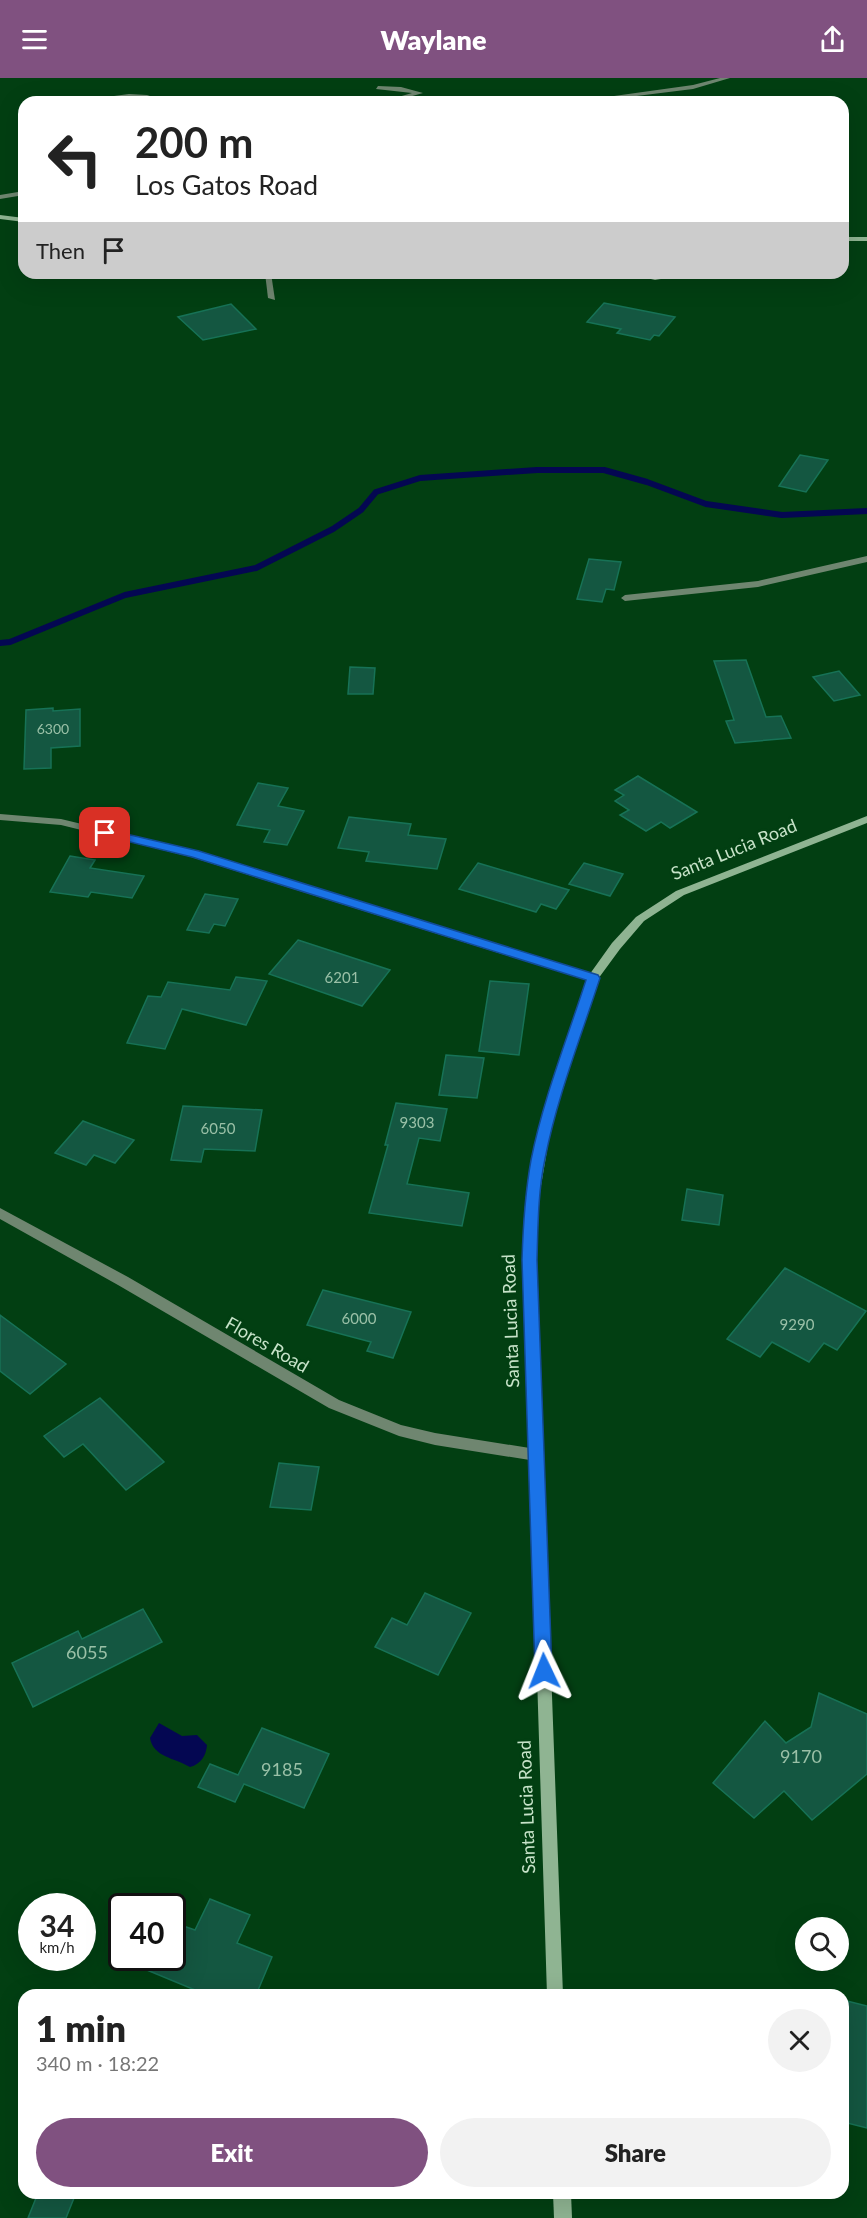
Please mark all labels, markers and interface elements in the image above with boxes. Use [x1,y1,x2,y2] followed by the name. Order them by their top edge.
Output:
[18,23,51,56] icon: menu
[381,23,486,56] text: Waylane
[816,23,849,56] icon: share
[135,117,253,167] text: 200 m
[36,120,114,198] icon: left
[135,168,318,201] text: Los Gatos Road
[97,234,130,267] icon: arrive
[36,237,85,264] text: Then
[37,720,69,737] house number: 6300
[79,807,130,858] pin
[668,814,800,884] street label: Santa Lucia Road
[88,816,121,849] icon: arrive
[325,968,359,986] house number: 6201
[400,1113,434,1131] house number: 9303
[201,1119,236,1137] house number: 6050
[497,1254,523,1388] street label: Santa Lucia Road
[342,1309,377,1327] house number: 6000
[222,1311,313,1377] street label: Flores Road
[780,1315,815,1333] house number: 9290
[512,1639,576,1703] position arrow
[66,1641,108,1663] house number: 6055
[513,1740,539,1874] street label: Santa Lucia Road
[780,1745,822,1767] house number: 9170
[261,1758,303,1780] house number: 9185
[108,1893,186,1971] speed limit sign: 40
[40,1907,74,1943] text: 34
[795,1917,849,1971] map controls
[795,1917,849,1971] button: search
[39,1938,75,1956] text: km/h
[36,2006,126,2050] text: 1 min
[768,2009,831,2072] button: close
[36,2051,159,2075] text: 340 m · 18:22
[36,2118,428,2187] button: Exit
[440,2118,831,2187] button: Share

